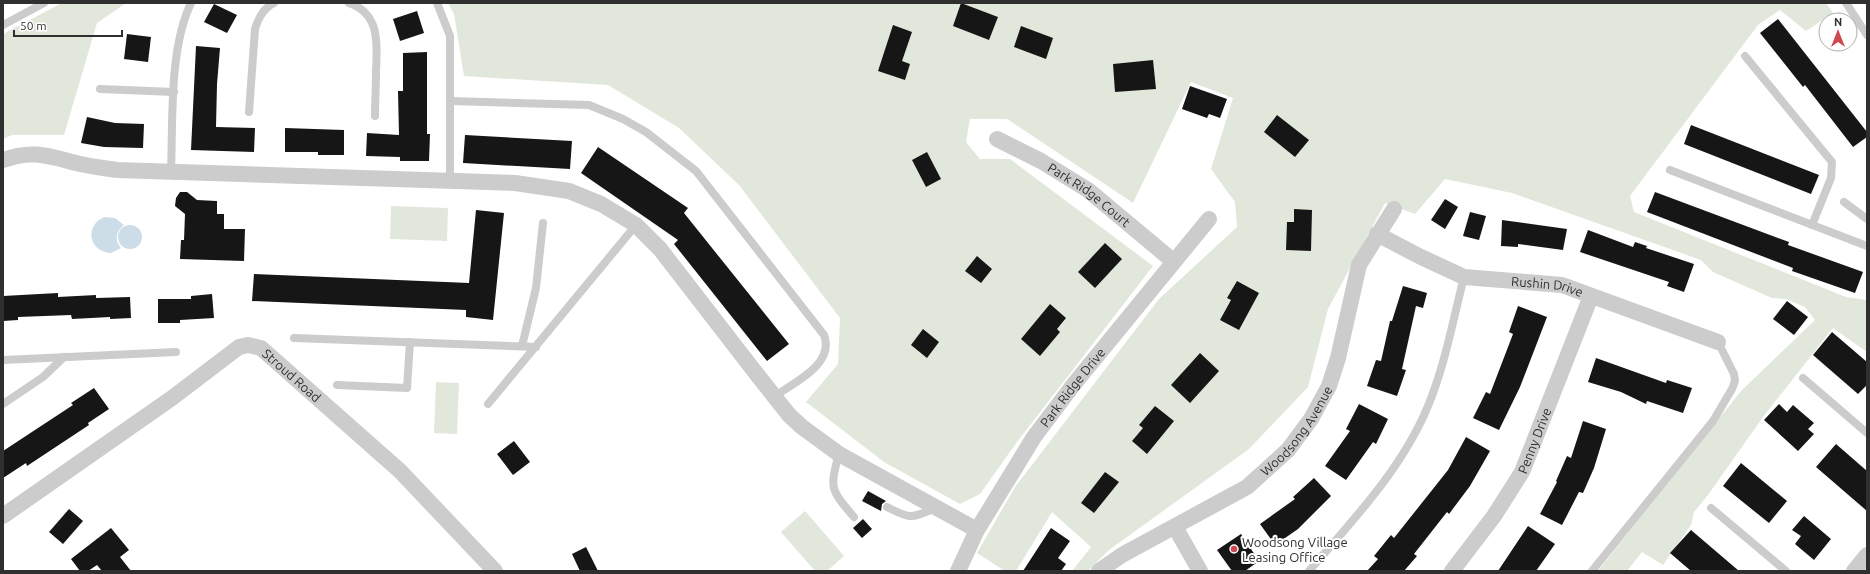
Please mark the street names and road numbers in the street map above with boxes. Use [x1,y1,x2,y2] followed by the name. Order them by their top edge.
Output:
[1045,160,1133,229] street label: Park Ridge Court
[1511,274,1585,299] street label: Rushin Drive
[1037,345,1108,430] street label: Park Ridge Drive
[260,346,324,405] street label: Stroud Road
[1258,383,1335,478] street label: Woodsong Avenue
[1515,406,1553,476] street label: Penny Drive

